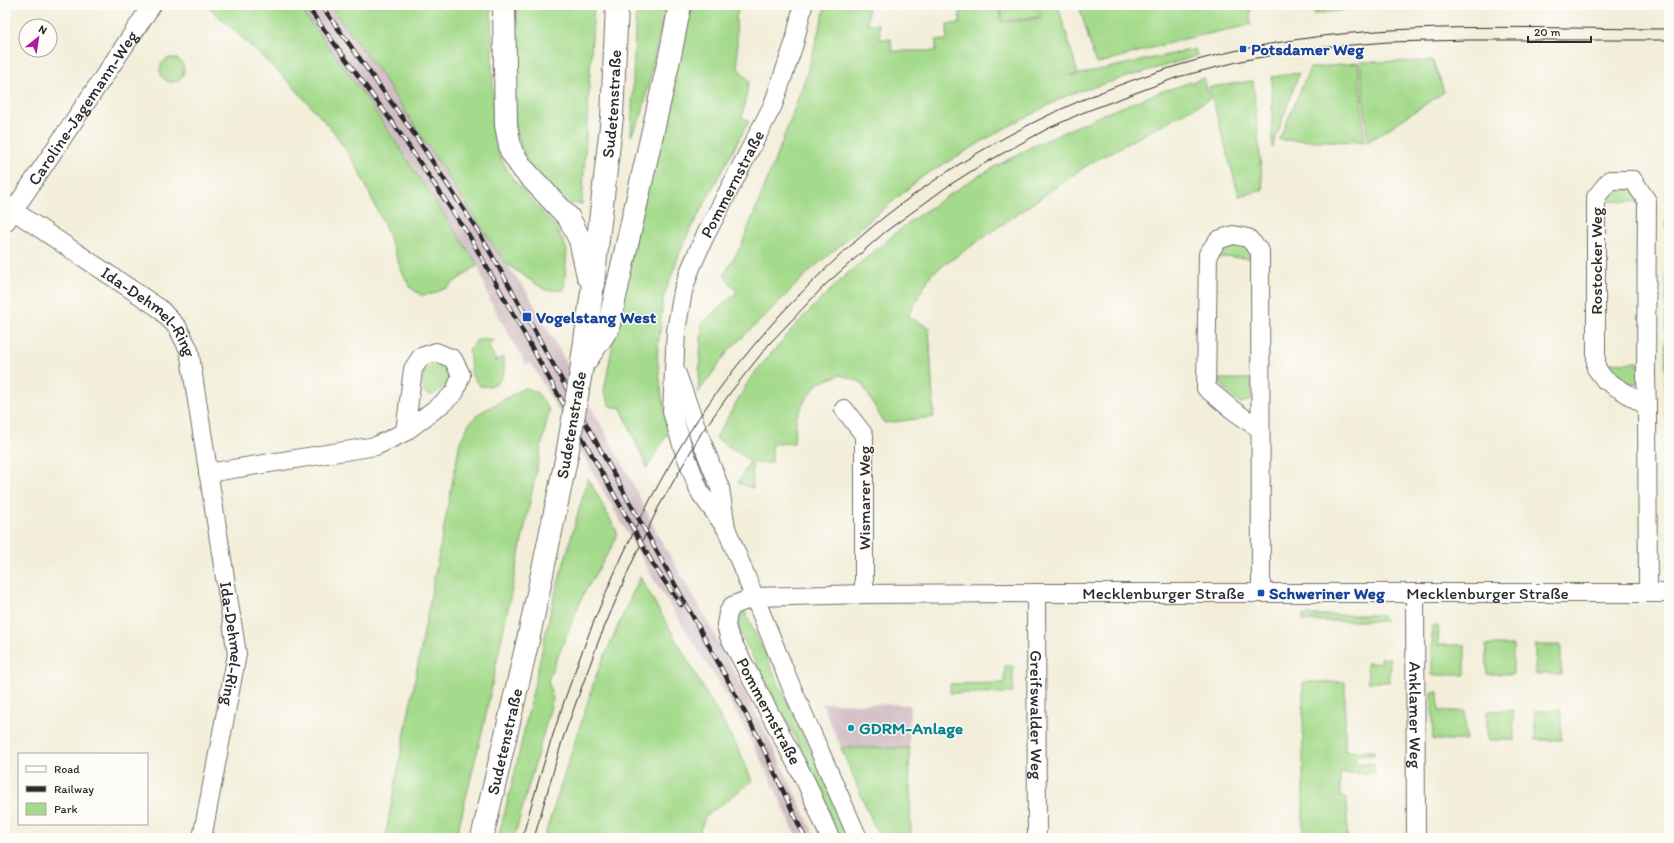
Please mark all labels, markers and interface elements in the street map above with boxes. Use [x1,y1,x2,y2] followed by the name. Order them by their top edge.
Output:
[18,18,58,58] north arrow
[1528,18,1591,44] scale bar
[36,22,49,37] text: N
[1534,25,1561,39] text: 20 m
[23,26,142,189] street label: Caroline-Jagemann-Weg
[1251,39,1364,60] place label: Potsdamer Weg
[1238,44,1248,54] marker: Potsdamer Weg
[597,49,625,159] street label: Sudetenstraße
[696,127,768,241] street label: Pommernstraße
[1586,207,1606,315] street label: Rostocker Weg
[97,262,200,358] street label: Ida-Dehmel-Ring
[536,307,657,328] place label: Vogelstang West
[521,311,533,323] marker: Vogelstang West
[552,370,590,480] street label: Sudetenstraße
[854,445,874,550] street label: Wismarer Weg
[216,580,247,708] street label: Ida-Dehmel-Ring
[1082,583,1245,603] street label: Mecklenburger Straße
[1269,583,1385,604] place label: Schweriner Weg
[1406,583,1569,603] street label: Mecklenburger Straße
[1256,588,1266,598] marker: Schweriner Weg
[1026,650,1047,780] street label: Greifswalder Weg
[732,654,806,768] street label: Pommernstraße
[1405,661,1426,769] street label: Anklamer Weg
[482,686,526,797] street label: Sudetenstraße
[859,718,963,739] place label: GDRM-Anlage
[846,723,856,733] marker: GDRM-Anlage
[18,753,148,825] legend
[54,762,80,776] text: Road
[54,782,94,796] text: Railway
[54,802,78,816] text: Park

